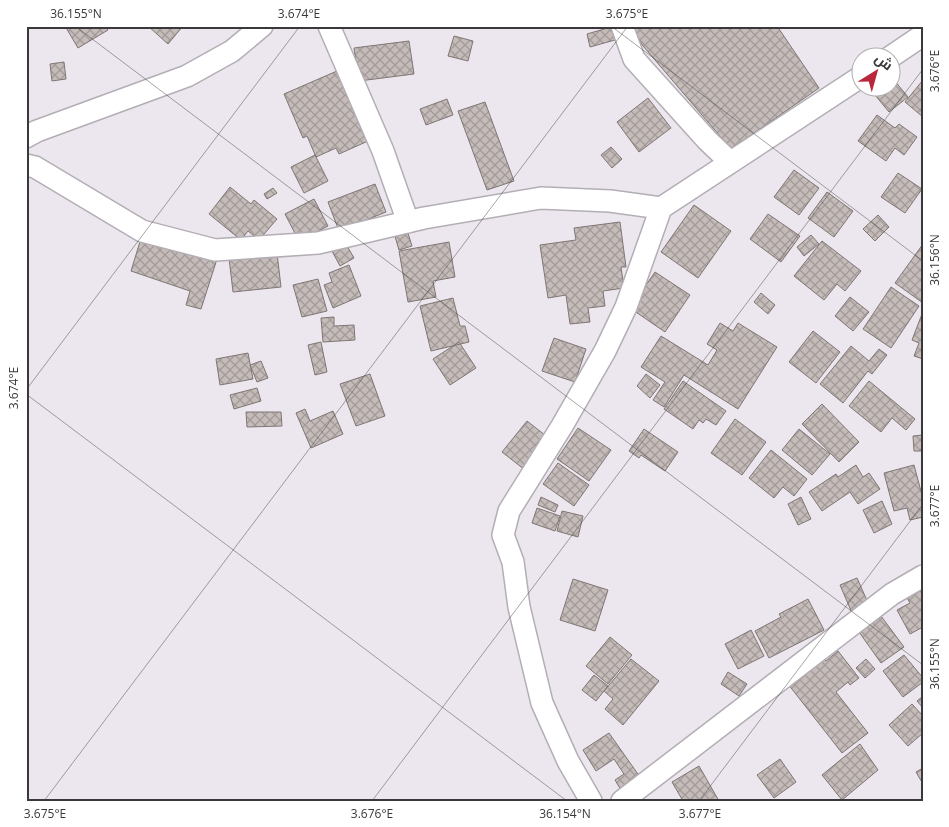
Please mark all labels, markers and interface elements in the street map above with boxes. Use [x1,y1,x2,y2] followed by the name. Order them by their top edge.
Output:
[50,5,102,22] text: 36.155°N
[278,5,320,22] text: 3.674°E
[606,5,648,22] text: 3.675°E
[852,48,902,98] north arrow
[871,48,897,74] text: ش
[926,50,943,92] text: 3.676°E
[926,234,943,286] text: 36.156°N
[5,367,22,409] text: 3.674°E
[926,485,943,527] text: 3.677°E
[926,638,943,690] text: 36.155°N
[24,805,66,822] text: 3.675°E
[351,805,393,822] text: 3.676°E
[539,805,591,822] text: 36.154°N
[679,805,721,822] text: 3.677°E

